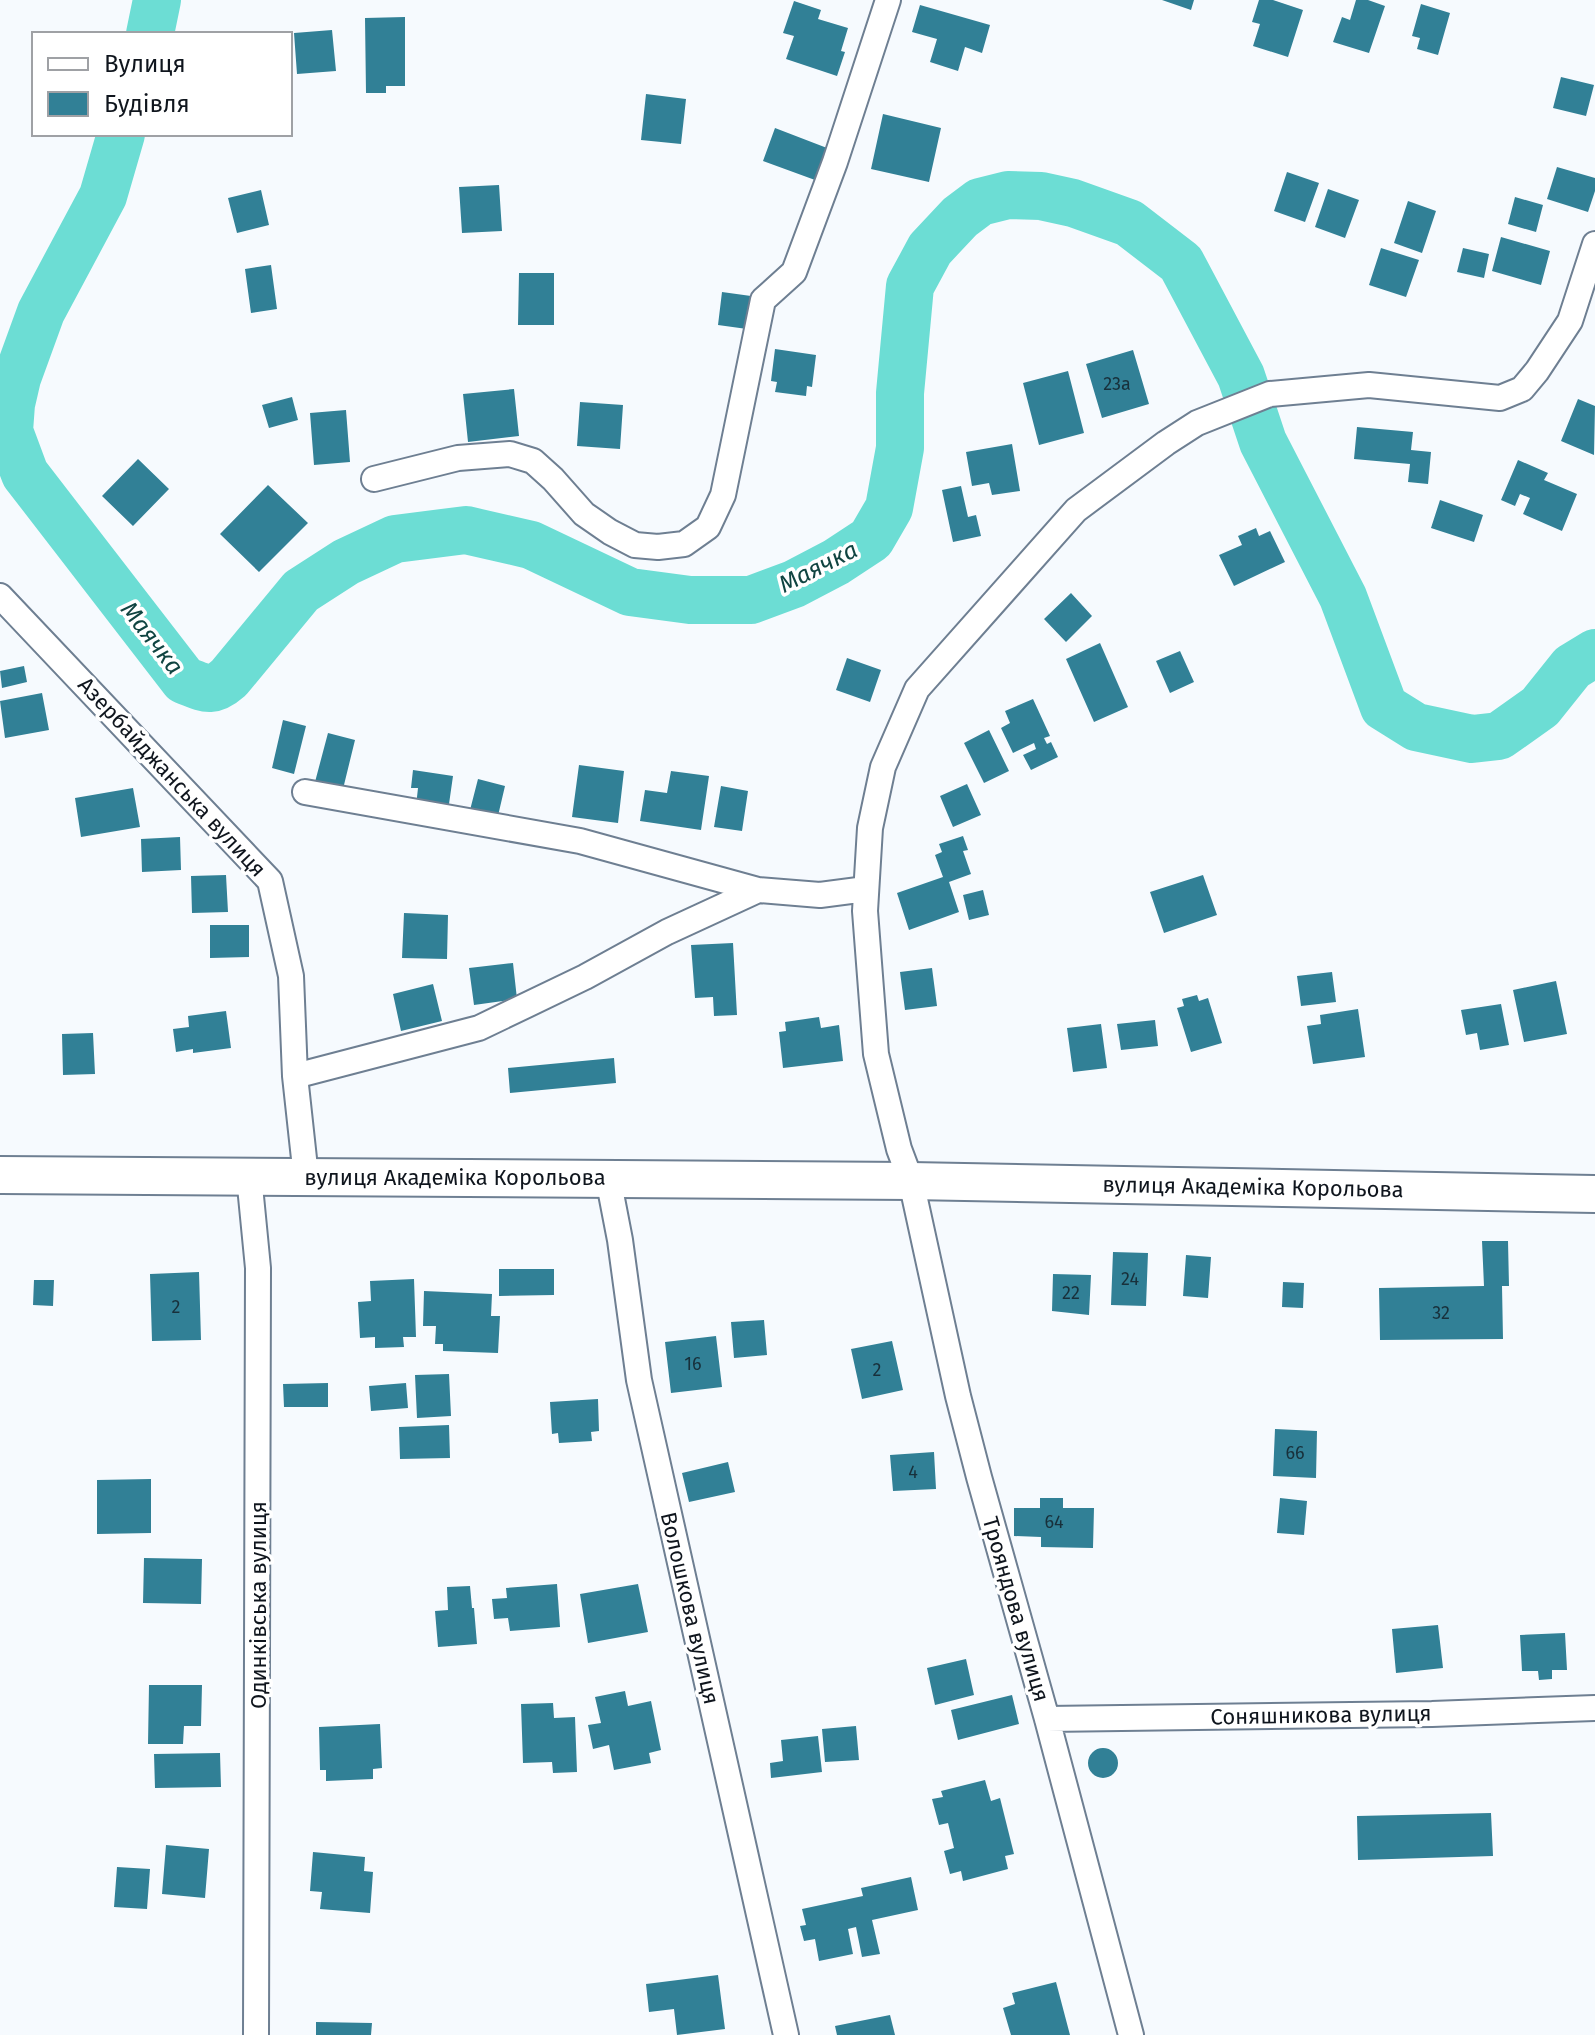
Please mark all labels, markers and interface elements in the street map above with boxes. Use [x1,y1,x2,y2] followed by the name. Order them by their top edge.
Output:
[32,32,292,136] legend
[104,50,186,78] text: Вулиця
[104,90,190,118] text: Будівля
[1103,373,1131,395] house number: 23а
[774,535,862,599] water label: Маячка
[115,596,189,680] water label: Маячка
[72,671,272,883] street label: Азербайджанська вулиця
[304,1164,606,1191] street label: вулиця Академіка Корольова
[1102,1171,1404,1203] street label: вулиця Академіка Корольова
[1121,1268,1139,1290] house number: 24
[1062,1282,1080,1304] house number: 22
[172,1296,181,1318] house number: 2
[1432,1302,1450,1324] house number: 32
[684,1353,702,1375] house number: 16
[873,1359,882,1381] house number: 2
[1285,1442,1305,1464] house number: 66
[908,1461,918,1483] house number: 4
[245,1501,272,1709] street label: Одинківська вулиця
[655,1509,725,1707] street label: Волошкова вулиця
[1044,1511,1064,1533] house number: 64
[977,1514,1055,1704] street label: Трояндова вулиця
[1210,1700,1432,1730] street label: Соняшникова вулиця

